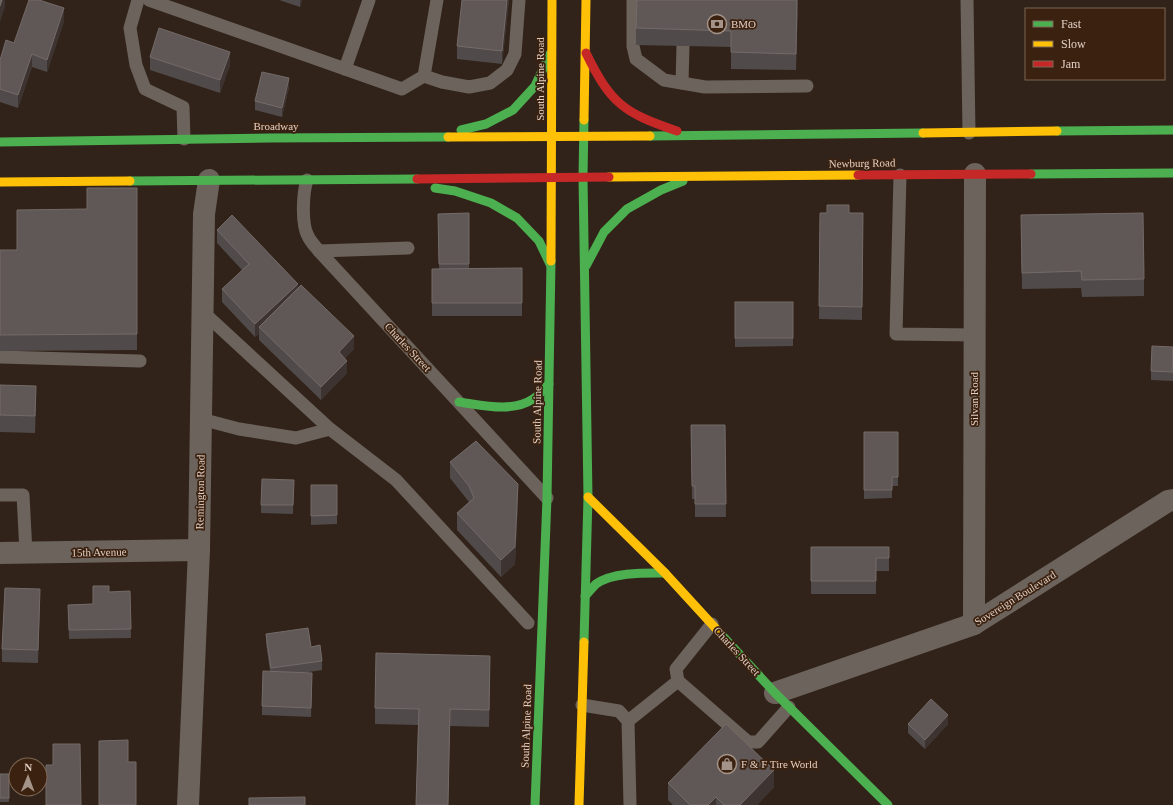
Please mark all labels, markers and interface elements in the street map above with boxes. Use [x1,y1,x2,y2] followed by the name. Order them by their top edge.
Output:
[1025,8,1165,80] legend
[706,13,728,35] bank icon: BMO
[1061,17,1082,31] text: Fast
[731,18,756,30] place label: BMO
[534,37,546,121] street label: South Alpine Road
[1061,37,1086,51] text: Slow
[1061,57,1081,71] text: Jam
[253,120,299,132] street label: Broadway
[829,156,896,170] street label: Newburg Road
[382,320,434,374] street label: Charles Street
[530,360,544,444] street label: South Alpine Road
[968,371,980,426] street label: Silvan Road
[193,454,207,530] street label: Remington Road
[71,546,127,558] street label: 15th Avenue
[972,568,1058,628] street label: Sovereign Boulevard
[711,624,763,678] street label: Charles Street
[519,683,533,768] street label: South Alpine Road
[716,753,738,775] shop icon: F & F Tire World
[8,757,48,797] north arrow
[741,758,818,770] place label: F & F Tire World
[24,761,32,773] text: N

